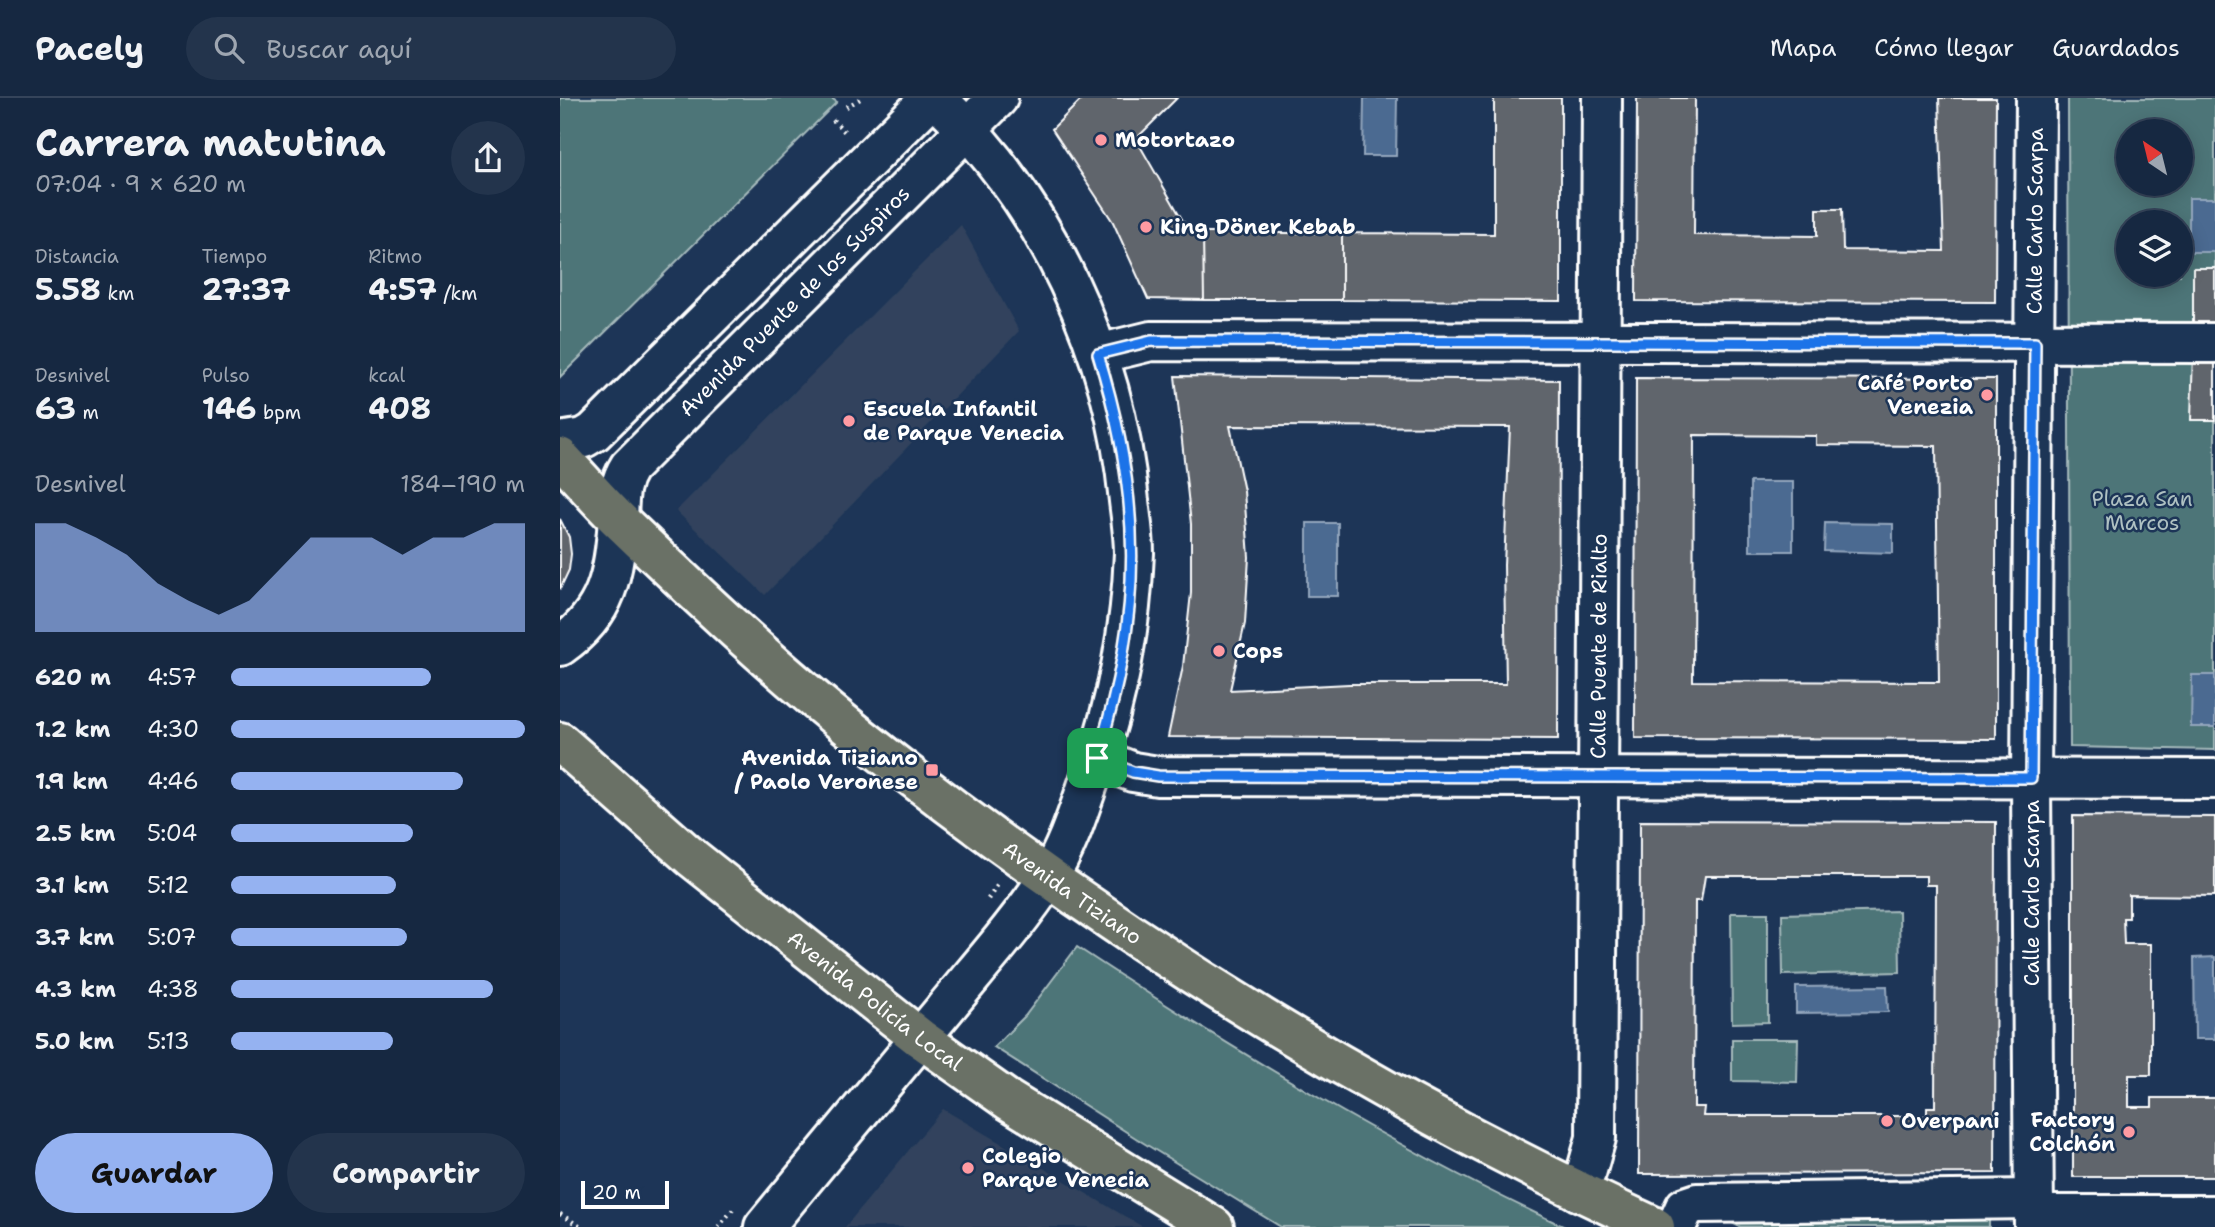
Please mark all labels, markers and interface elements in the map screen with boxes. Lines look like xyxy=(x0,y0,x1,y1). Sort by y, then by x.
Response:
search box xyxy=(186,17,676,80)
text: Pacely xyxy=(35,26,144,71)
icon: search xyxy=(210,29,248,67)
text: Buscar aquí xyxy=(266,31,412,66)
text: Mapa xyxy=(1770,32,1836,64)
text: Cómo llegar xyxy=(1874,32,2014,64)
text: Guardados xyxy=(2052,32,2180,64)
text: Carrera matutina xyxy=(35,117,386,168)
north arrow xyxy=(2116,119,2193,196)
map controls xyxy=(2116,119,2193,287)
button: share xyxy=(451,121,525,195)
place label: Motortazo xyxy=(1115,126,1235,154)
street label: Calle Carlo Scarpa xyxy=(2020,128,2050,314)
marker: Motortazo xyxy=(1093,132,1109,148)
text: 07:04 · 9 × 620 m xyxy=(35,169,246,199)
street label: Avenida Puente de los Suspiros xyxy=(673,180,916,423)
button: layers xyxy=(2116,210,2193,287)
place label: King Döner Kebab xyxy=(1160,213,1356,241)
marker: King Döner Kebab xyxy=(1138,219,1154,235)
text: Distancia xyxy=(35,244,119,269)
text: Tiempo xyxy=(202,244,267,269)
text: Ritmo xyxy=(368,244,422,269)
text: 5.58 xyxy=(35,269,101,310)
text: 27:37 xyxy=(202,269,291,310)
text: 4:57 xyxy=(368,269,437,310)
text: km xyxy=(101,281,134,306)
text: /km xyxy=(437,281,478,306)
text: Desnivel xyxy=(35,363,110,388)
text: Pulso xyxy=(202,363,250,388)
text: kcal xyxy=(368,363,405,388)
place label: Café Porto Venezia xyxy=(1858,369,1974,421)
marker: Café Porto Venezia xyxy=(1979,387,1995,403)
text: 63 xyxy=(35,388,76,429)
text: 146 xyxy=(202,388,257,429)
text: 408 xyxy=(368,388,431,429)
place label: Escuela Infantil de Parque Venecia xyxy=(863,395,1065,447)
text: m xyxy=(76,400,99,425)
text: bpm xyxy=(257,400,301,425)
marker: Escuela Infantil de Parque Venecia xyxy=(841,413,857,429)
text: Desnivel xyxy=(35,469,126,499)
text: 184–190 m xyxy=(400,469,525,499)
park label: Plaza San Marcos xyxy=(2091,485,2193,537)
street label: Calle Puente de Rialto xyxy=(1584,533,1613,759)
place label: Cops xyxy=(1233,637,1283,665)
marker: Cops xyxy=(1211,643,1227,659)
text: 620 m xyxy=(35,662,111,692)
text: 4:57 xyxy=(147,662,197,692)
text: 1.2 km xyxy=(35,714,111,744)
text: 4:30 xyxy=(147,714,199,744)
pin xyxy=(1067,728,1127,788)
icon: arrive xyxy=(1078,739,1116,777)
place label: Avenida Tiziano / Paolo Veronese xyxy=(734,744,918,796)
marker: Avenida Tiziano / Paolo Veronese xyxy=(924,762,940,778)
text: 1.9 km xyxy=(35,766,108,796)
text: 4:46 xyxy=(147,766,199,796)
street label: Calle Carlo Scarpa xyxy=(2018,800,2046,986)
text: 2.5 km xyxy=(35,818,116,848)
text: 5:04 xyxy=(147,818,197,848)
street label: Avenida Tiziano xyxy=(997,835,1147,951)
text: 3.1 km xyxy=(35,870,109,900)
text: 5:12 xyxy=(147,870,189,900)
text: 3.7 km xyxy=(35,922,114,952)
text: 5:07 xyxy=(147,922,197,952)
street label: Avenida Policía Local xyxy=(781,924,969,1078)
text: 4.3 km xyxy=(35,974,116,1004)
text: 4:38 xyxy=(147,974,199,1004)
text: 5.0 km xyxy=(35,1026,114,1056)
text: 5:13 xyxy=(147,1026,190,1056)
place label: Factory Colchón xyxy=(2029,1106,2115,1158)
place label: Overpani xyxy=(1901,1107,2000,1135)
marker: Overpani xyxy=(1879,1113,1895,1129)
marker: Factory Colchón xyxy=(2121,1124,2137,1140)
button: Guardar xyxy=(35,1133,273,1213)
button: Compartir xyxy=(287,1133,525,1213)
place label: Colegio Parque Venecia xyxy=(982,1142,1149,1194)
marker: Colegio Parque Venecia xyxy=(960,1160,976,1176)
scale bar xyxy=(581,1178,668,1210)
text: 20 m xyxy=(592,1180,641,1205)

